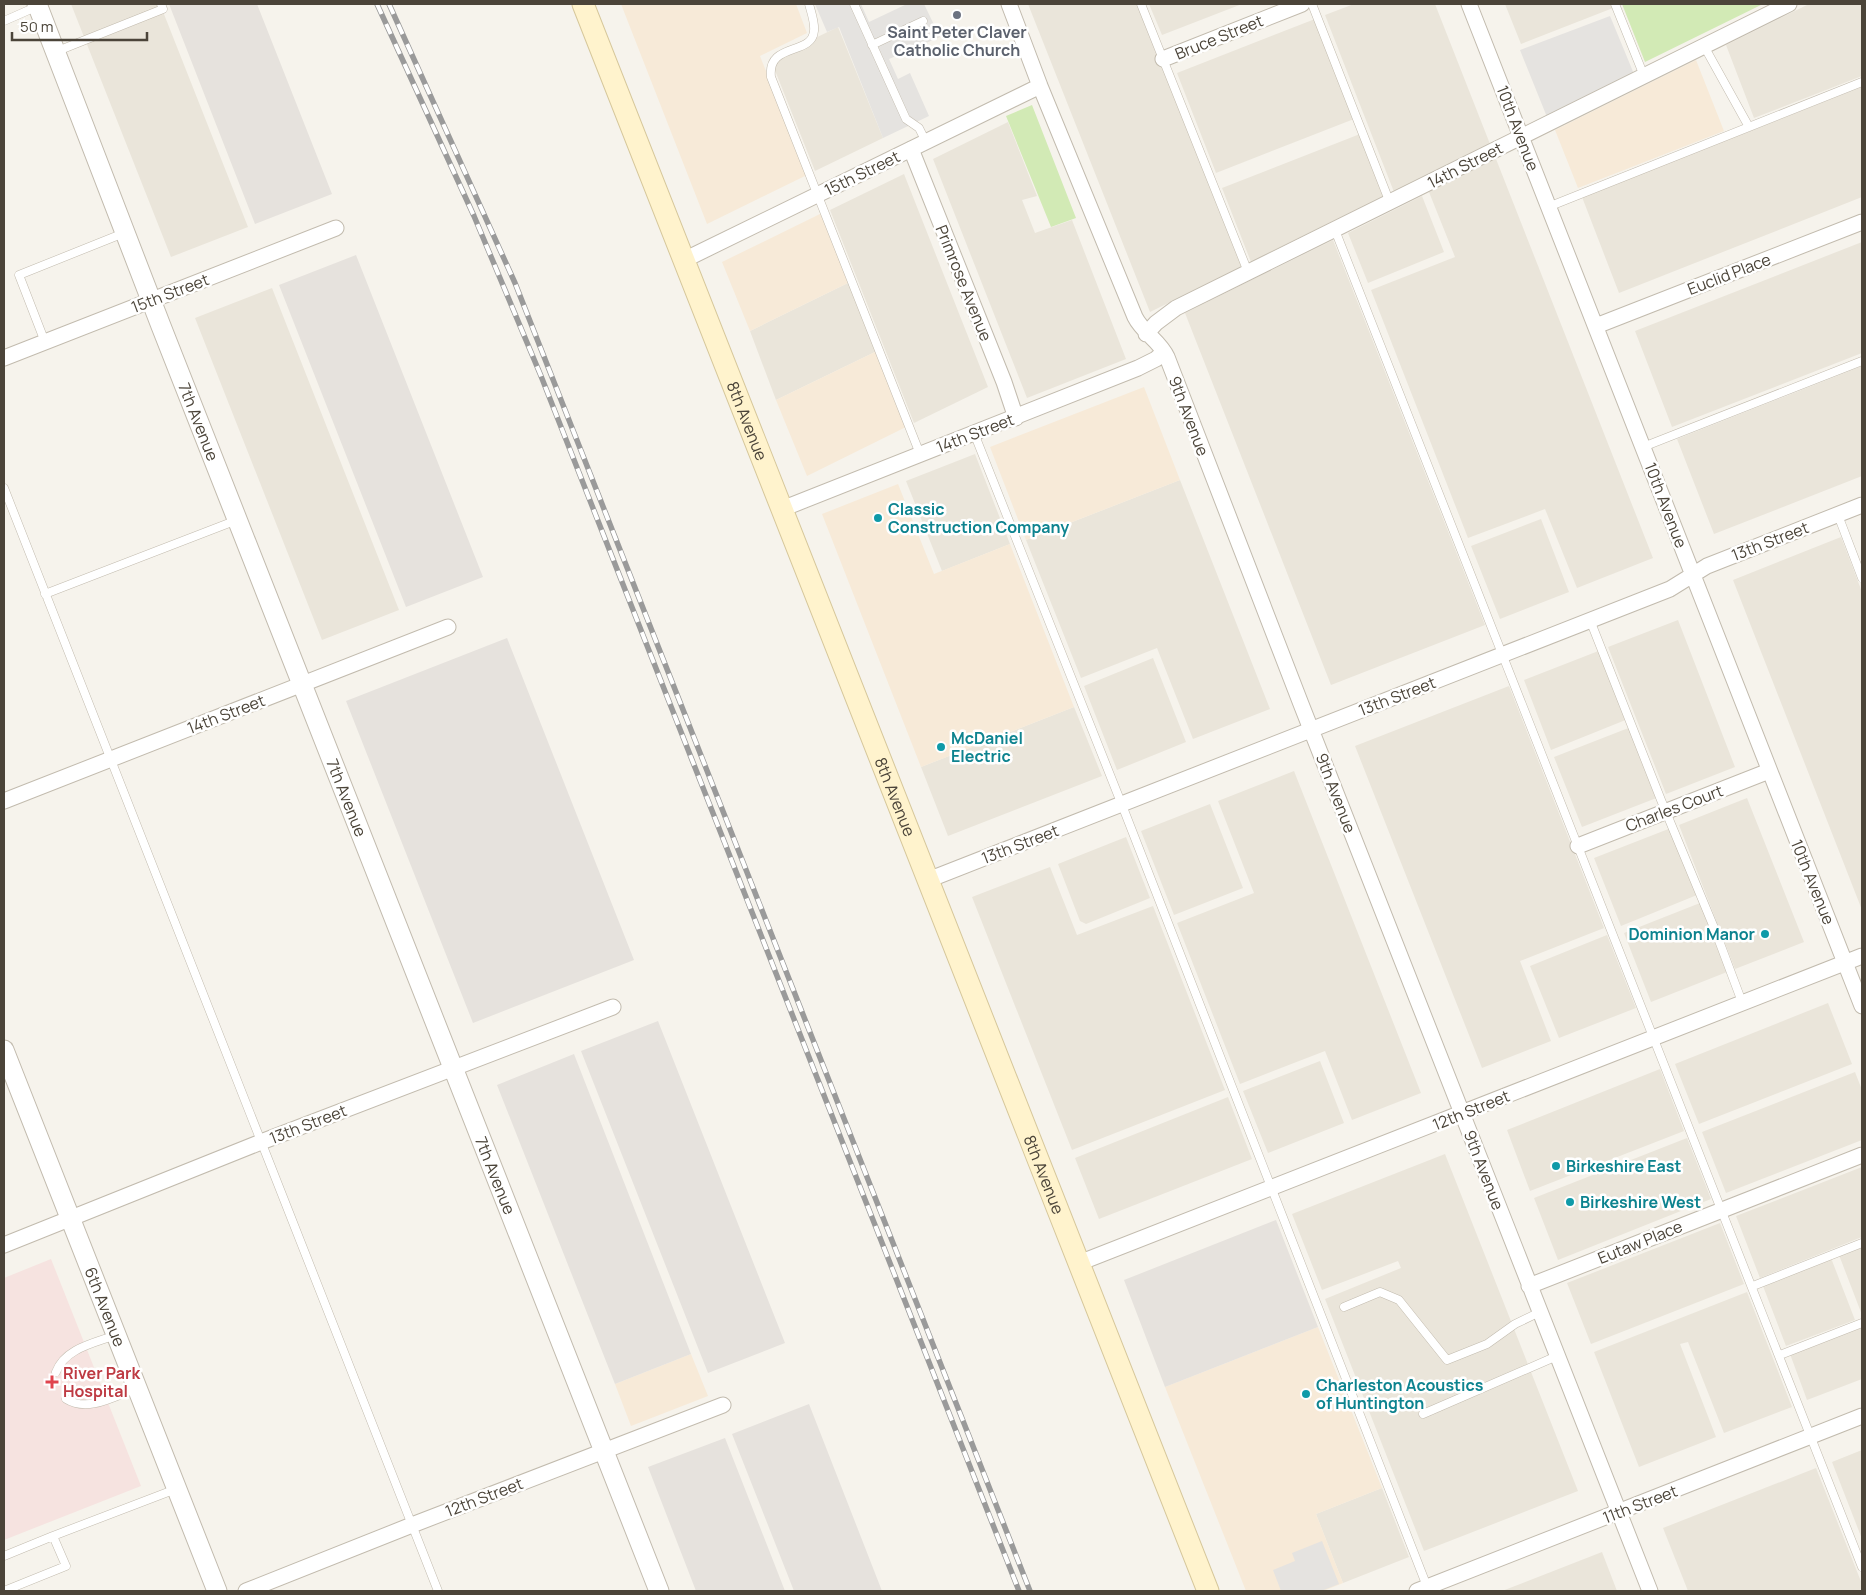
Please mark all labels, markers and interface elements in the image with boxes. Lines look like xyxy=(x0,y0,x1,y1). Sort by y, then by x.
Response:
marker: Saint Peter Claver Catholic Church xyxy=(951,9,963,21)
street label: Bruce Street xyxy=(1172,9,1266,65)
scale bar xyxy=(12,10,148,42)
text: 50 m xyxy=(20,16,54,37)
place label: Saint Peter Claver Catholic Church xyxy=(887,21,1027,61)
street label: 10th Avenue xyxy=(1492,82,1544,174)
street label: 14th Street xyxy=(1424,137,1506,193)
street label: 15th Street xyxy=(821,145,903,201)
street label: Primrose Avenue xyxy=(931,222,997,344)
street label: Euclid Place xyxy=(1684,248,1774,300)
street label: 15th Street xyxy=(128,268,212,318)
street label: 9th Avenue xyxy=(1164,373,1214,459)
street label: 8th Avenue xyxy=(722,378,773,464)
street label: 7th Avenue xyxy=(173,380,224,464)
street label: 14th Street xyxy=(933,408,1017,458)
street label: 10th Avenue xyxy=(1640,459,1692,551)
place label: Classic Construction Company xyxy=(888,498,1069,538)
marker: Classic Construction Company xyxy=(872,512,884,524)
street label: 13th Street xyxy=(1728,516,1812,566)
street label: 13th Street xyxy=(1355,671,1439,721)
street label: 14th Street xyxy=(184,689,268,739)
place label: McDaniel Electric xyxy=(951,727,1023,767)
marker: McDaniel Electric xyxy=(935,741,947,753)
street label: 9th Avenue xyxy=(1311,750,1361,836)
street label: 8th Avenue xyxy=(870,754,921,840)
street label: 7th Avenue xyxy=(321,756,372,840)
street label: Charles Court xyxy=(1622,779,1726,837)
street label: 13th Street xyxy=(978,819,1062,869)
street label: 10th Avenue xyxy=(1786,836,1840,928)
place label: Dominion Manor xyxy=(1628,923,1755,945)
marker: Dominion Manor xyxy=(1759,928,1771,940)
street label: 12th Street xyxy=(1429,1085,1513,1135)
street label: 13th Street xyxy=(266,1099,350,1149)
street label: 9th Avenue xyxy=(1459,1127,1509,1213)
street label: 8th Avenue xyxy=(1018,1132,1069,1217)
street label: 7th Avenue xyxy=(470,1133,521,1218)
place label: Birkeshire East xyxy=(1566,1155,1682,1177)
marker: Birkeshire East xyxy=(1550,1160,1562,1172)
place label: Birkeshire West xyxy=(1580,1191,1701,1213)
marker: Birkeshire West xyxy=(1564,1196,1576,1208)
street label: Eutaw Place xyxy=(1594,1215,1686,1269)
street label: 6th Avenue xyxy=(80,1264,131,1350)
place label: River Park Hospital xyxy=(63,1362,140,1402)
place label: Charleston Acoustics of Huntington xyxy=(1316,1374,1484,1414)
marker: River Park Hospital xyxy=(45,1375,59,1389)
marker: Charleston Acoustics of Huntington xyxy=(1300,1388,1312,1400)
street label: 12th Street xyxy=(442,1472,526,1522)
street label: 11th Street xyxy=(1599,1480,1681,1528)

